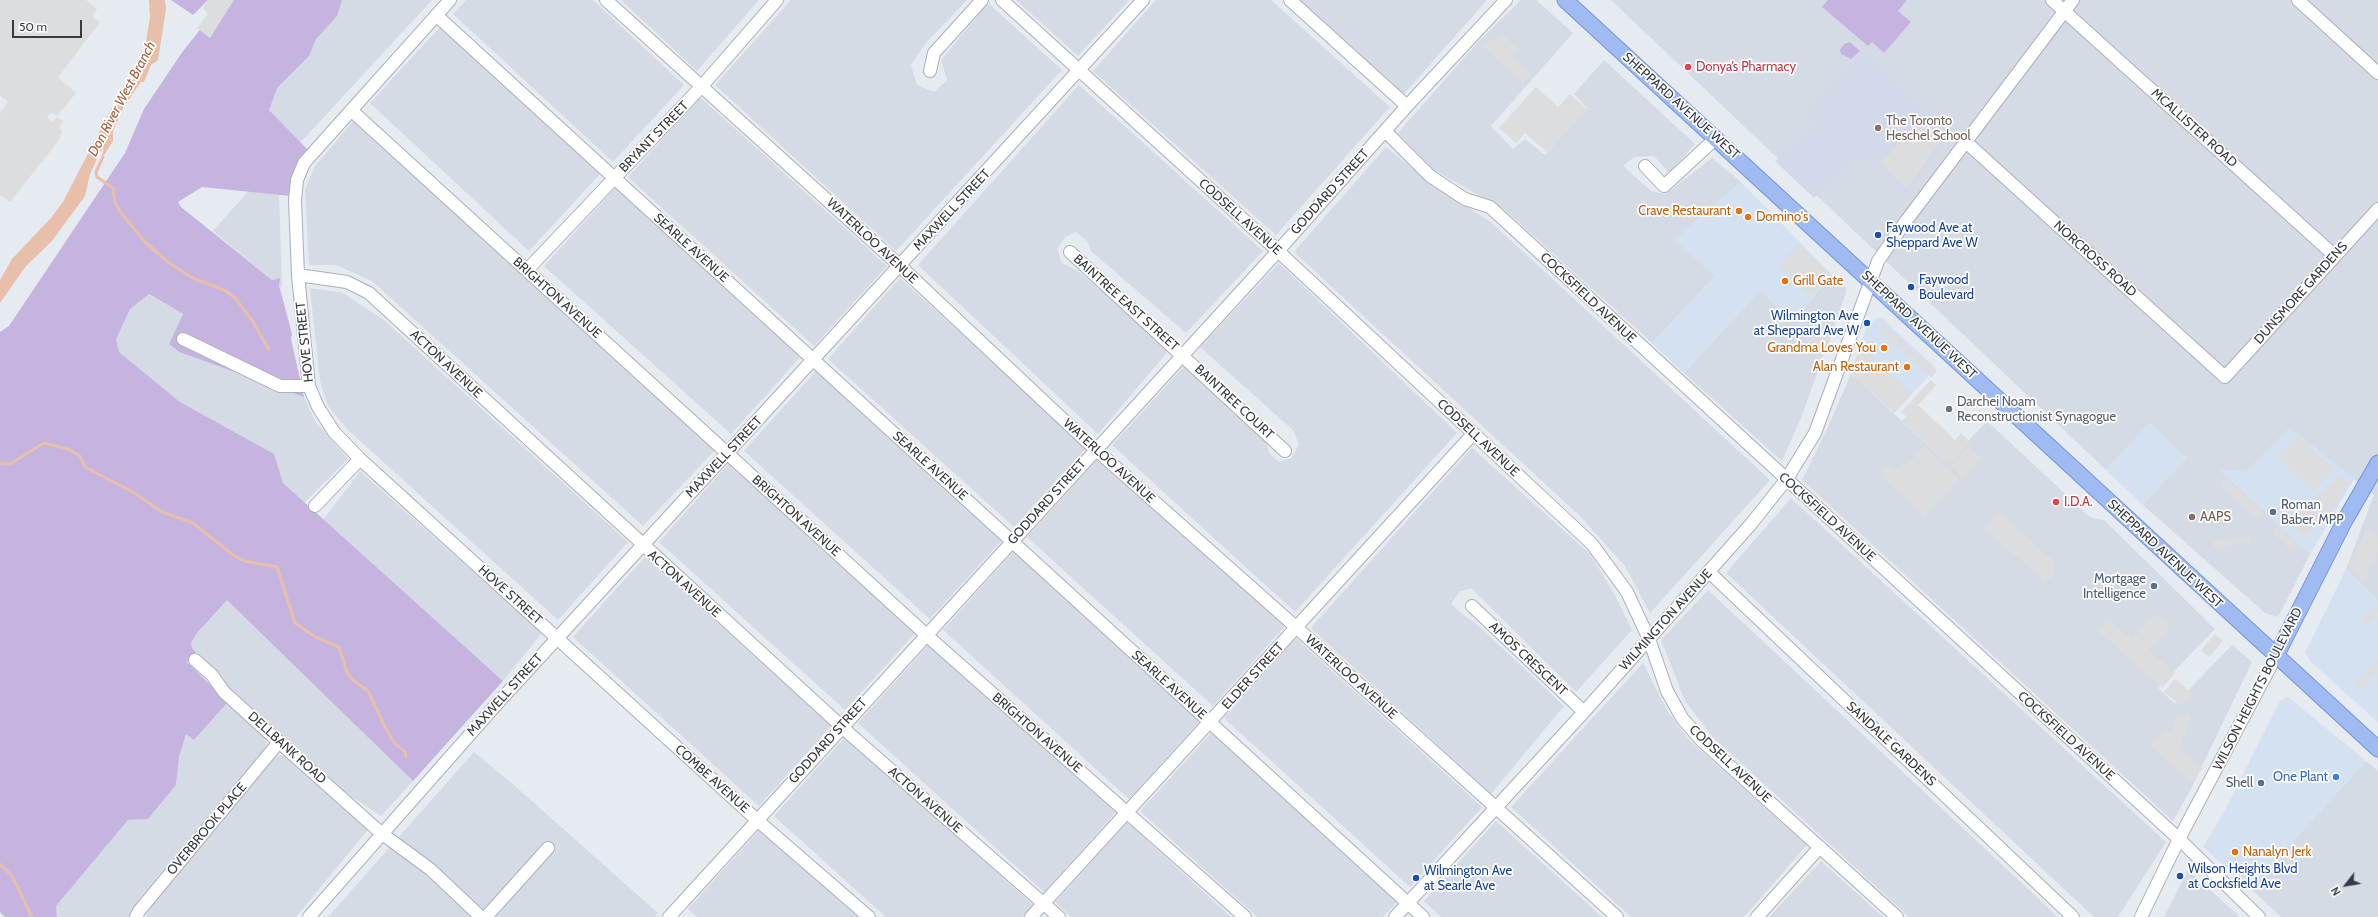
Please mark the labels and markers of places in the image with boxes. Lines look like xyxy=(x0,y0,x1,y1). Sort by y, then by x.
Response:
place label: Donya’s Pharmacy xyxy=(1696,59,1796,75)
marker: Donya’s Pharmacy xyxy=(1683,62,1693,72)
place label: The Toronto Heschel School xyxy=(1886,113,1971,144)
marker: The Toronto Heschel School xyxy=(1873,123,1883,133)
place label: Crave Restaurant xyxy=(1638,203,1731,219)
marker: Crave Restaurant xyxy=(1734,206,1744,216)
place label: Domino's xyxy=(1756,209,1808,225)
marker: Domino's xyxy=(1743,212,1753,222)
place label: Faywood Ave at Sheppard Ave W xyxy=(1886,220,1978,251)
marker: Faywood Ave at Sheppard Ave W xyxy=(1873,230,1883,240)
place label: Faywood Boulevard xyxy=(1919,272,1974,303)
place label: Grill Gate xyxy=(1793,273,1843,289)
marker: Grill Gate xyxy=(1780,276,1790,286)
marker: Faywood Boulevard xyxy=(1906,282,1916,292)
place label: Wilmington Ave at Sheppard Ave W xyxy=(1754,308,1859,339)
marker: Wilmington Ave at Sheppard Ave W xyxy=(1862,318,1872,328)
place label: Grandma Loves You xyxy=(1767,340,1876,356)
marker: Grandma Loves You xyxy=(1879,343,1889,353)
place label: Alan Restaurant xyxy=(1813,359,1899,375)
marker: Alan Restaurant xyxy=(1902,362,1912,372)
place label: Darchei Noam Reconstructionist Synagogue xyxy=(1957,394,2116,425)
marker: Darchei Noam Reconstructionist Synagogue xyxy=(1944,404,1954,414)
place label: I.D.A. xyxy=(2064,494,2093,510)
marker: I.D.A. xyxy=(2051,497,2061,507)
place label: Roman Baber, MPP xyxy=(2281,497,2344,528)
marker: Roman Baber, MPP xyxy=(2268,507,2278,517)
place label: AAPS xyxy=(2200,509,2231,525)
marker: AAPS xyxy=(2187,512,2197,522)
place label: Mortgage Intelligence xyxy=(2083,571,2146,602)
marker: Mortgage Intelligence xyxy=(2149,581,2159,591)
place label: One Plant xyxy=(2273,769,2328,785)
marker: One Plant xyxy=(2331,772,2341,782)
place label: Shell xyxy=(2226,775,2253,791)
marker: Shell xyxy=(2256,778,2266,788)
place label: Nanalyn Jerk xyxy=(2243,844,2311,860)
marker: Nanalyn Jerk xyxy=(2230,847,2240,857)
place label: Wilson Heights Blvd at Cocksfield Ave xyxy=(2188,861,2297,892)
place label: Wilmington Ave at Searle Ave xyxy=(1424,863,1512,894)
marker: Wilson Heights Blvd at Cocksfield Ave xyxy=(2175,871,2185,881)
marker: Wilmington Ave at Searle Ave xyxy=(1411,873,1421,883)

